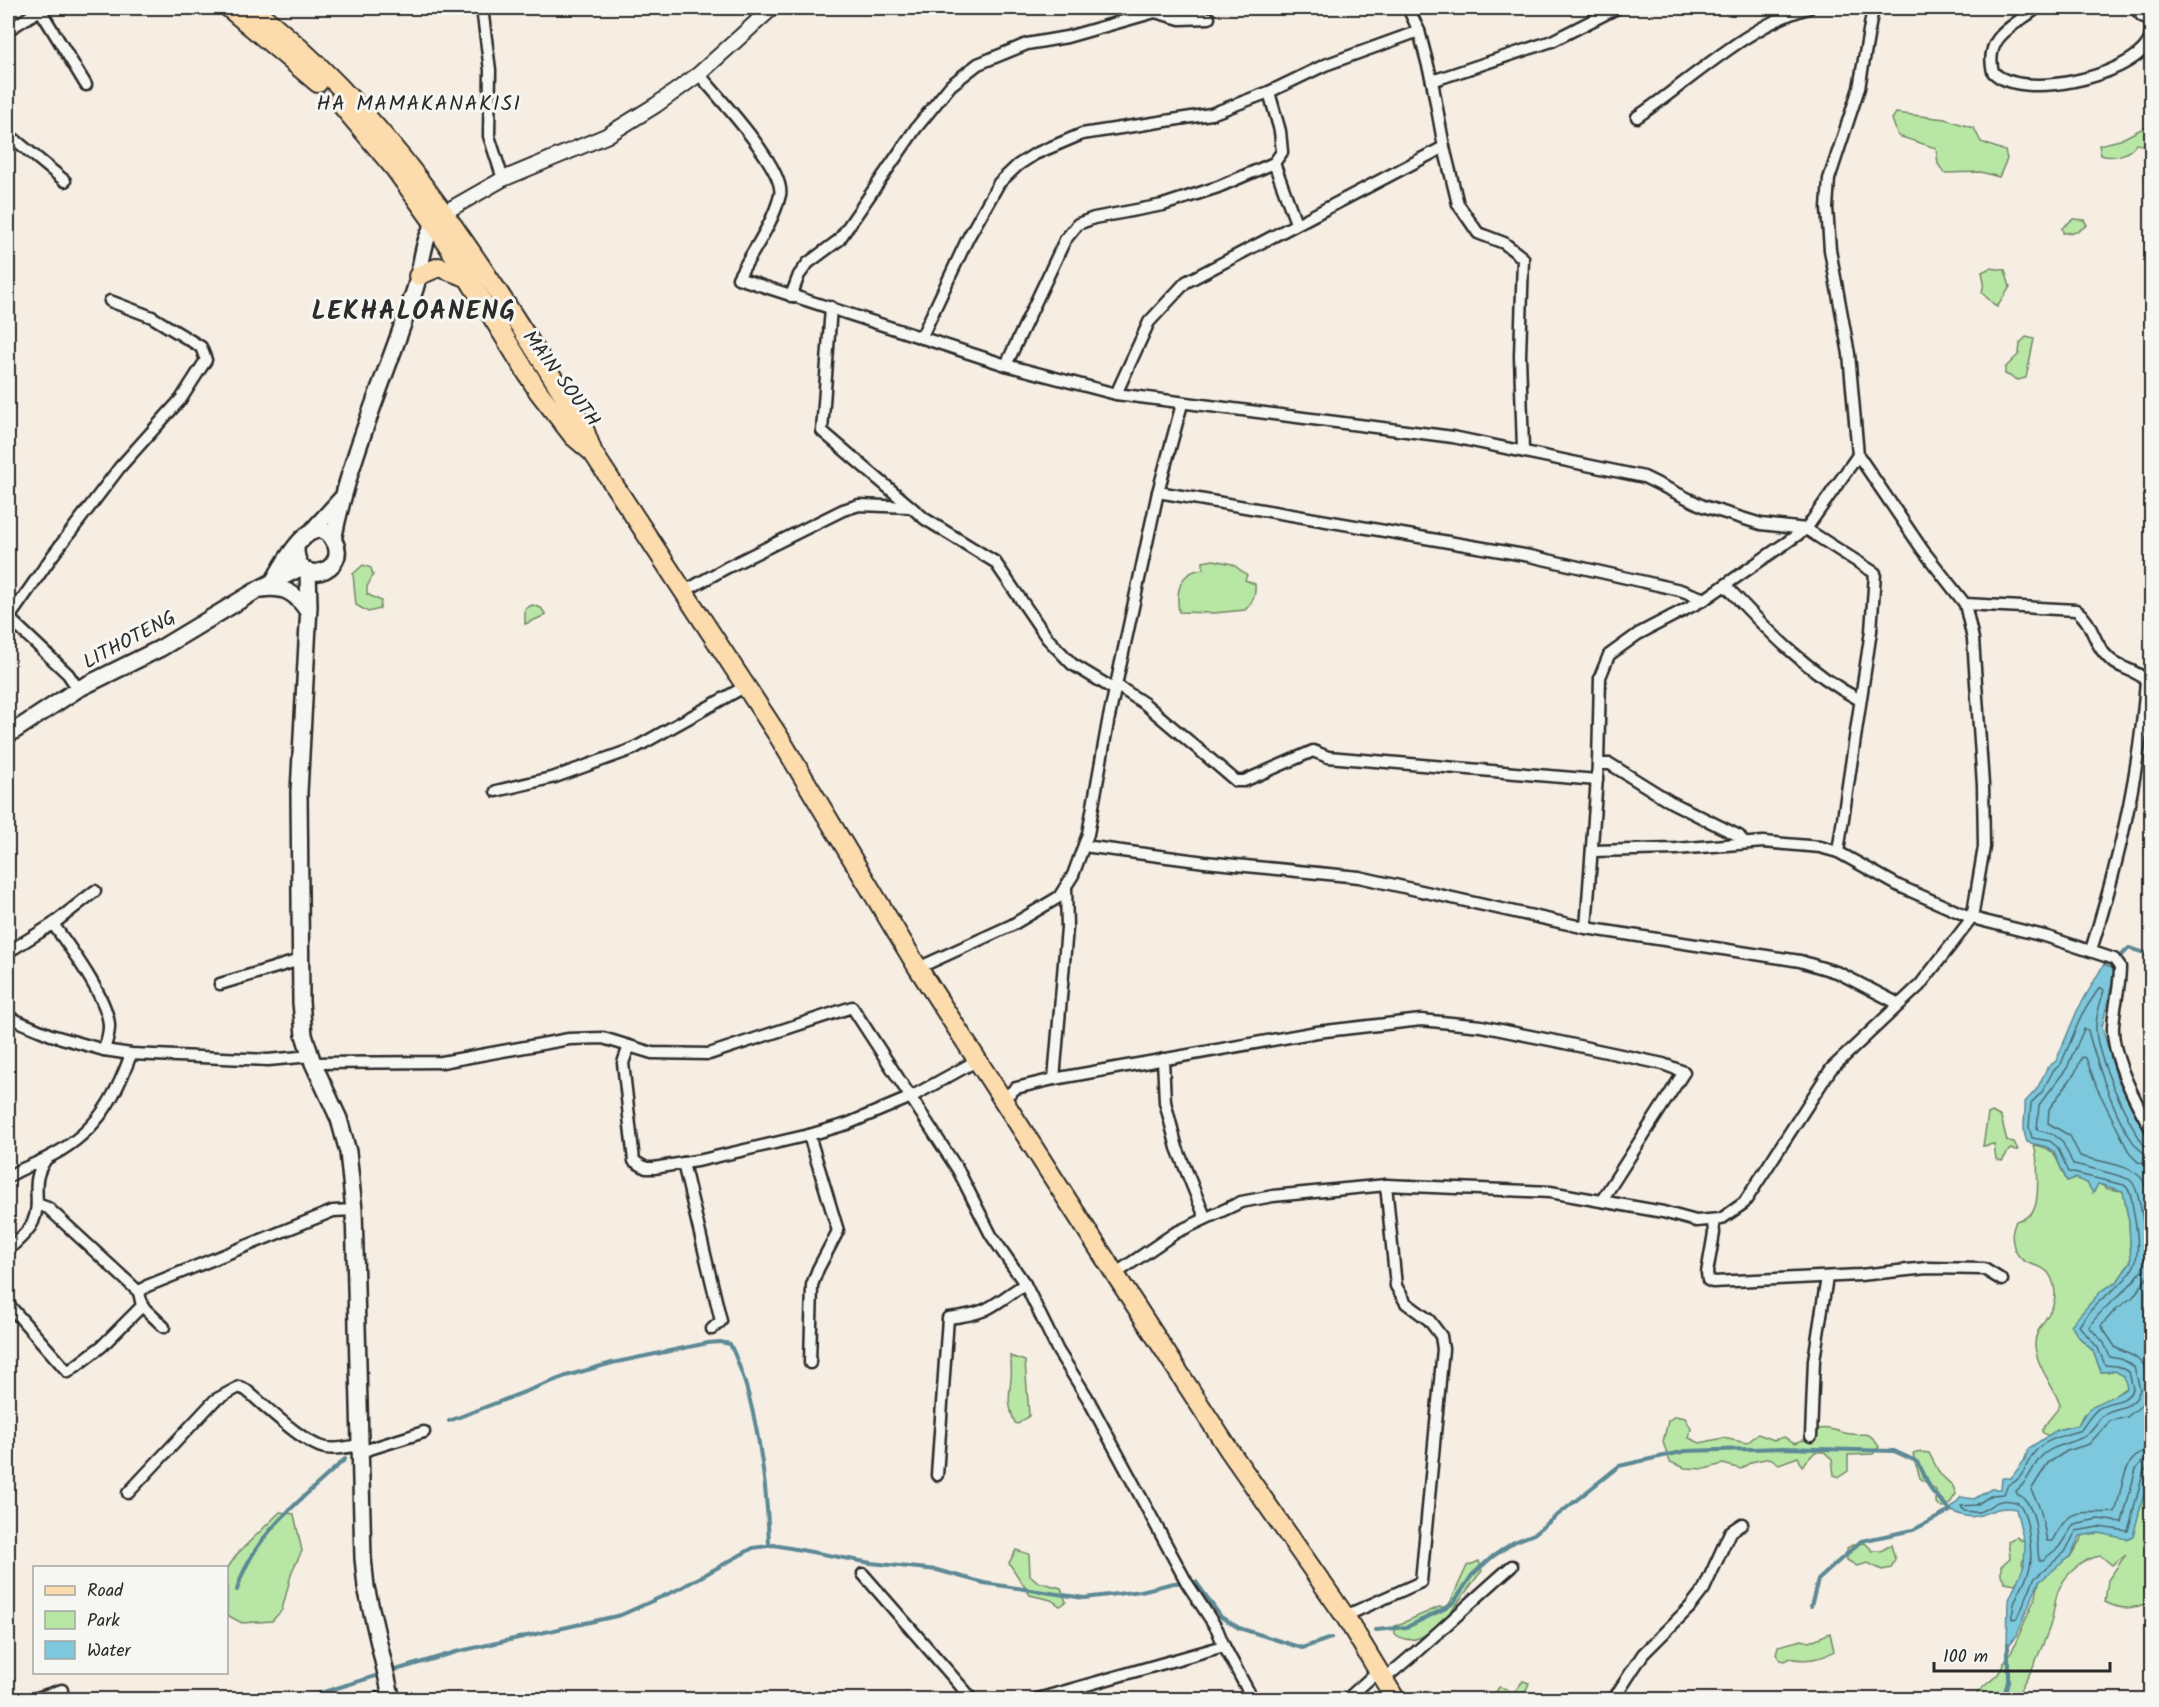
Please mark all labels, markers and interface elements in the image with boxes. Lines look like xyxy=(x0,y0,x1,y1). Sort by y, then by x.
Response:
district label: HA MAMAKANAKISI xyxy=(316,88,522,121)
district label: LEKHALOANENG xyxy=(312,291,516,333)
street label: MAIN SOUTH xyxy=(513,324,608,435)
street label: LITHOTENG xyxy=(78,603,182,679)
legend xyxy=(33,1566,228,1674)
text: Road xyxy=(87,1577,124,1606)
text: Park xyxy=(87,1607,120,1636)
scale bar xyxy=(1934,1635,2110,1673)
text: Water xyxy=(87,1637,132,1666)
text: 100 m xyxy=(1943,1643,1988,1672)

